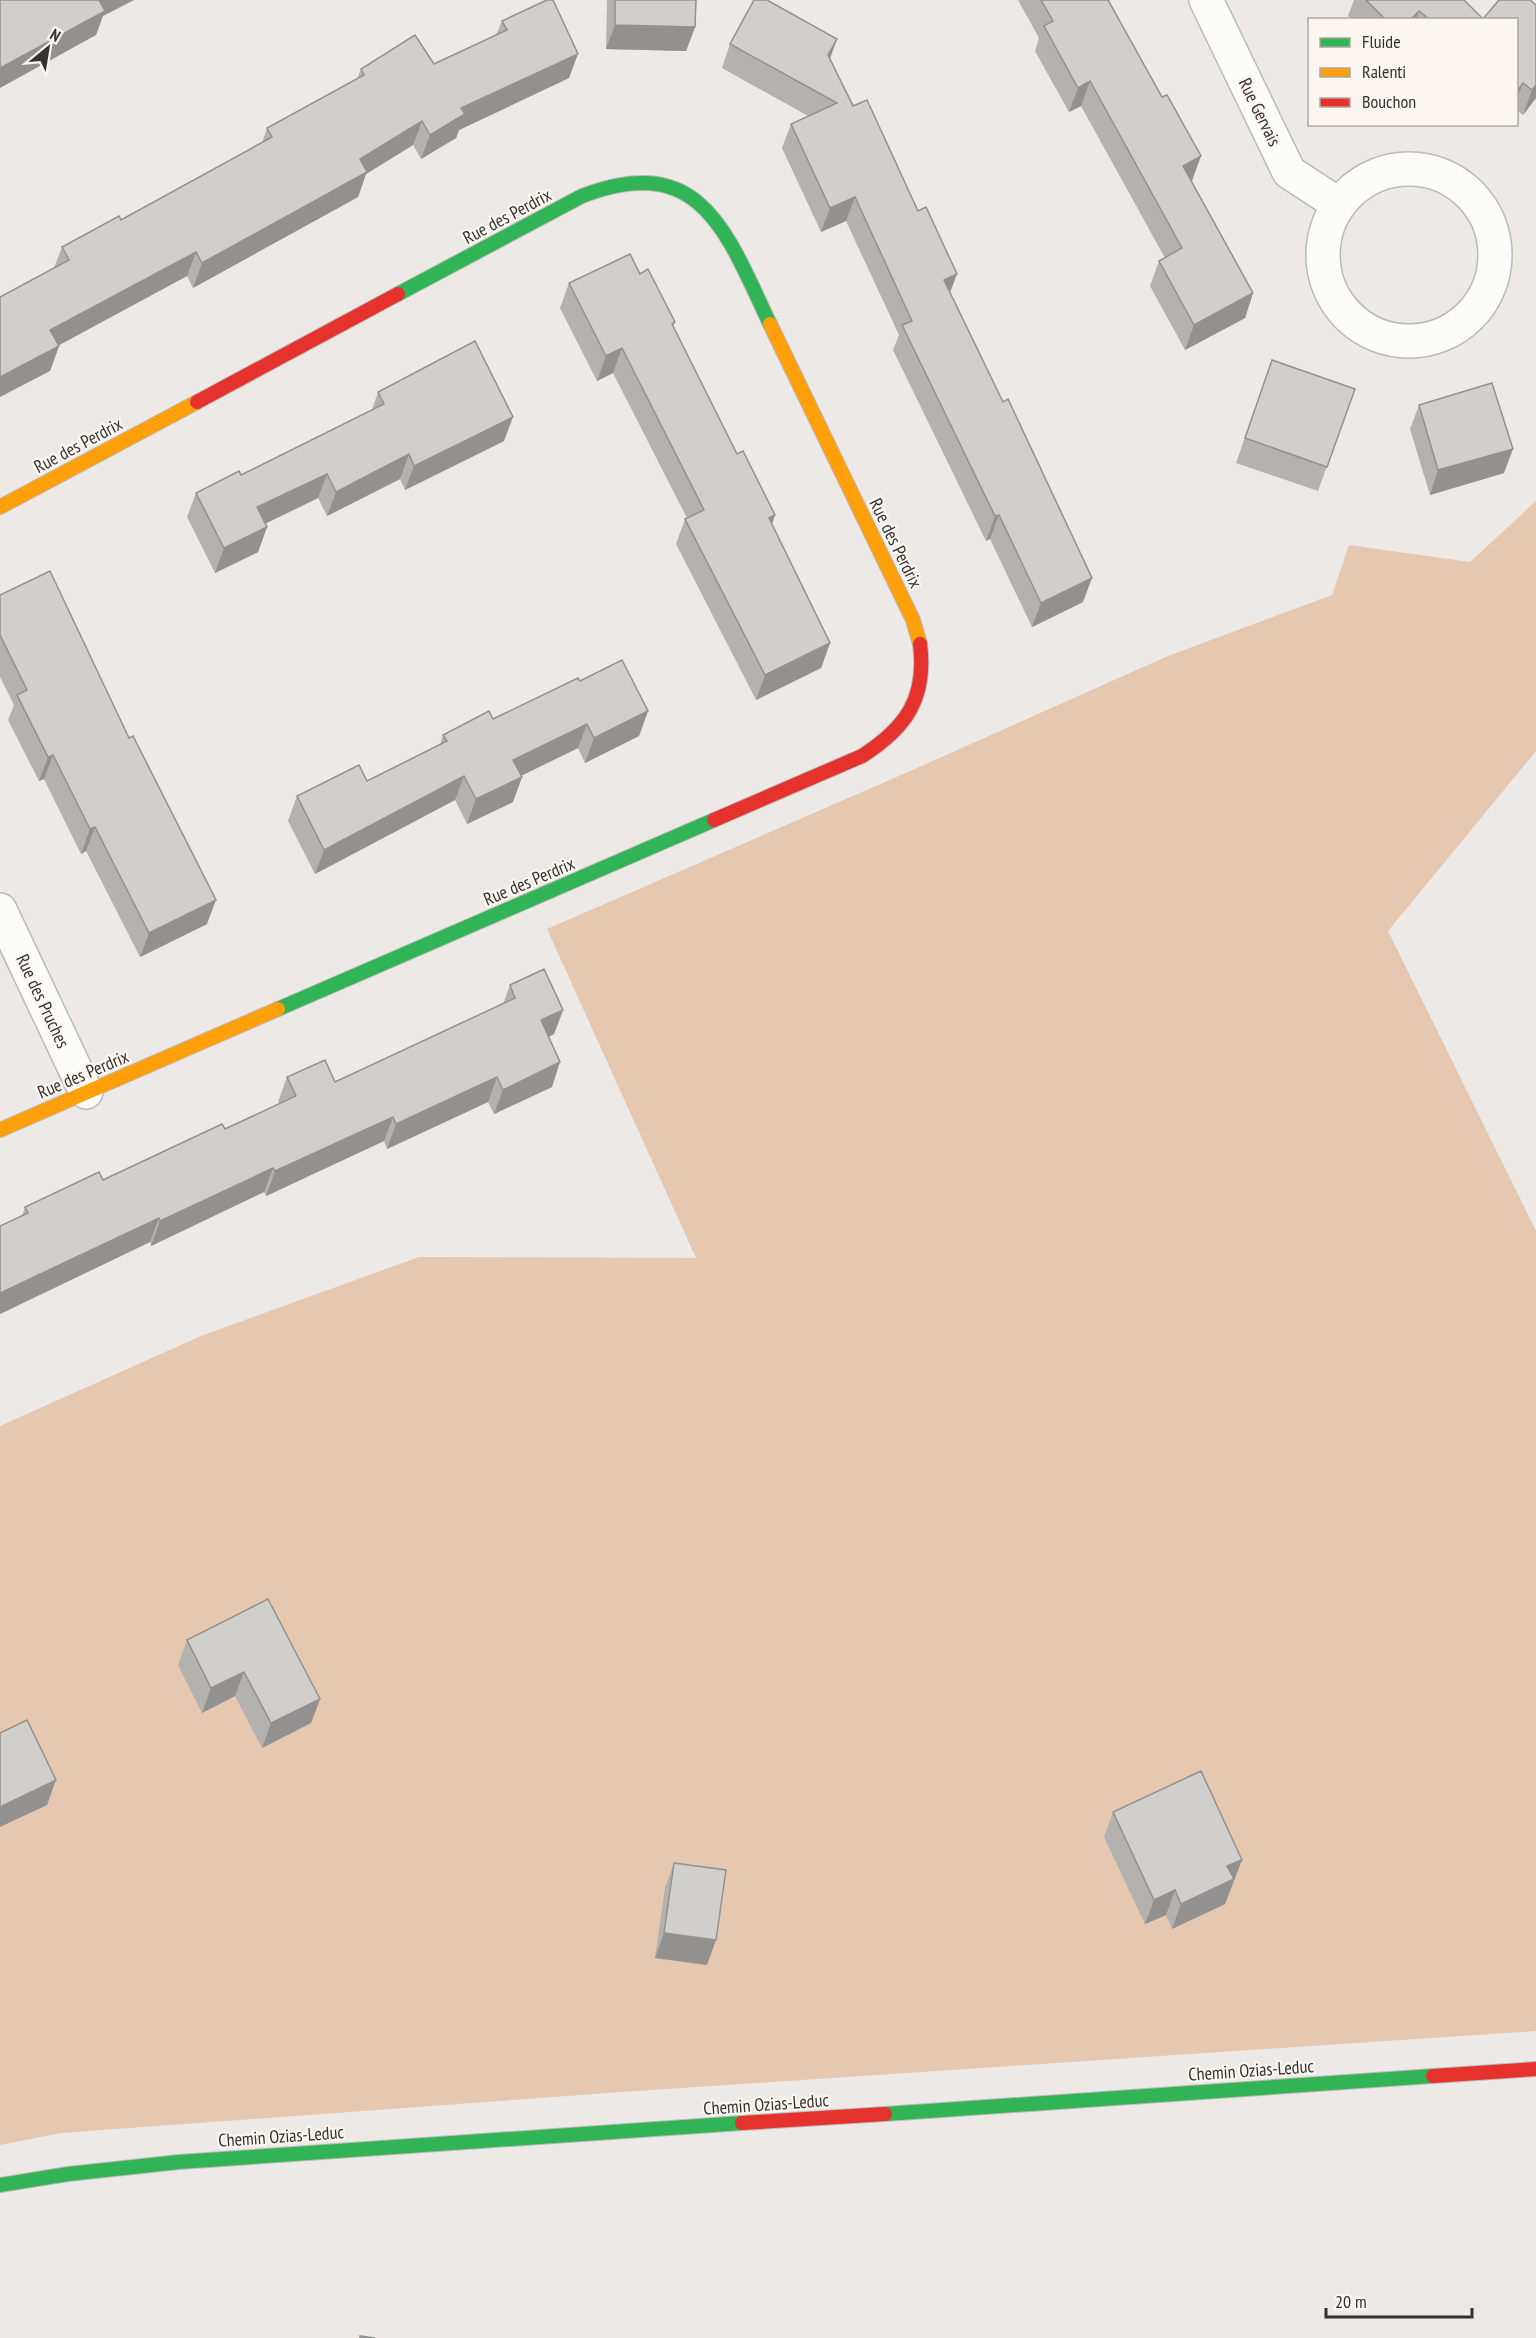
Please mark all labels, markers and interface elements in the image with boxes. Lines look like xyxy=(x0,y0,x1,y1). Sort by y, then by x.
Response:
north arrow xyxy=(18,18,78,78)
legend xyxy=(1308,18,1518,126)
text: N xyxy=(47,24,64,46)
text: Fluide xyxy=(1362,30,1401,53)
text: Ralenti xyxy=(1362,60,1406,83)
street label: Rue Gervais xyxy=(1234,74,1286,150)
text: Bouchon xyxy=(1362,90,1416,113)
street label: Rue des Perdrix xyxy=(459,183,556,249)
street label: Rue des Perdrix xyxy=(30,412,127,478)
street label: Rue des Perdrix xyxy=(864,494,928,592)
street label: Rue des Perdrix xyxy=(480,851,579,911)
street label: Rue des Pruches xyxy=(11,950,75,1052)
street label: Rue des Perdrix xyxy=(34,1044,133,1104)
street label: Chemin Ozias-Leduc xyxy=(1188,2054,1315,2086)
street label: Chemin Ozias-Leduc xyxy=(703,2088,830,2120)
street label: Chemin Ozias-Leduc xyxy=(218,2120,345,2152)
scale bar xyxy=(1326,2281,1472,2319)
text: 20 m xyxy=(1335,2290,1367,2313)

